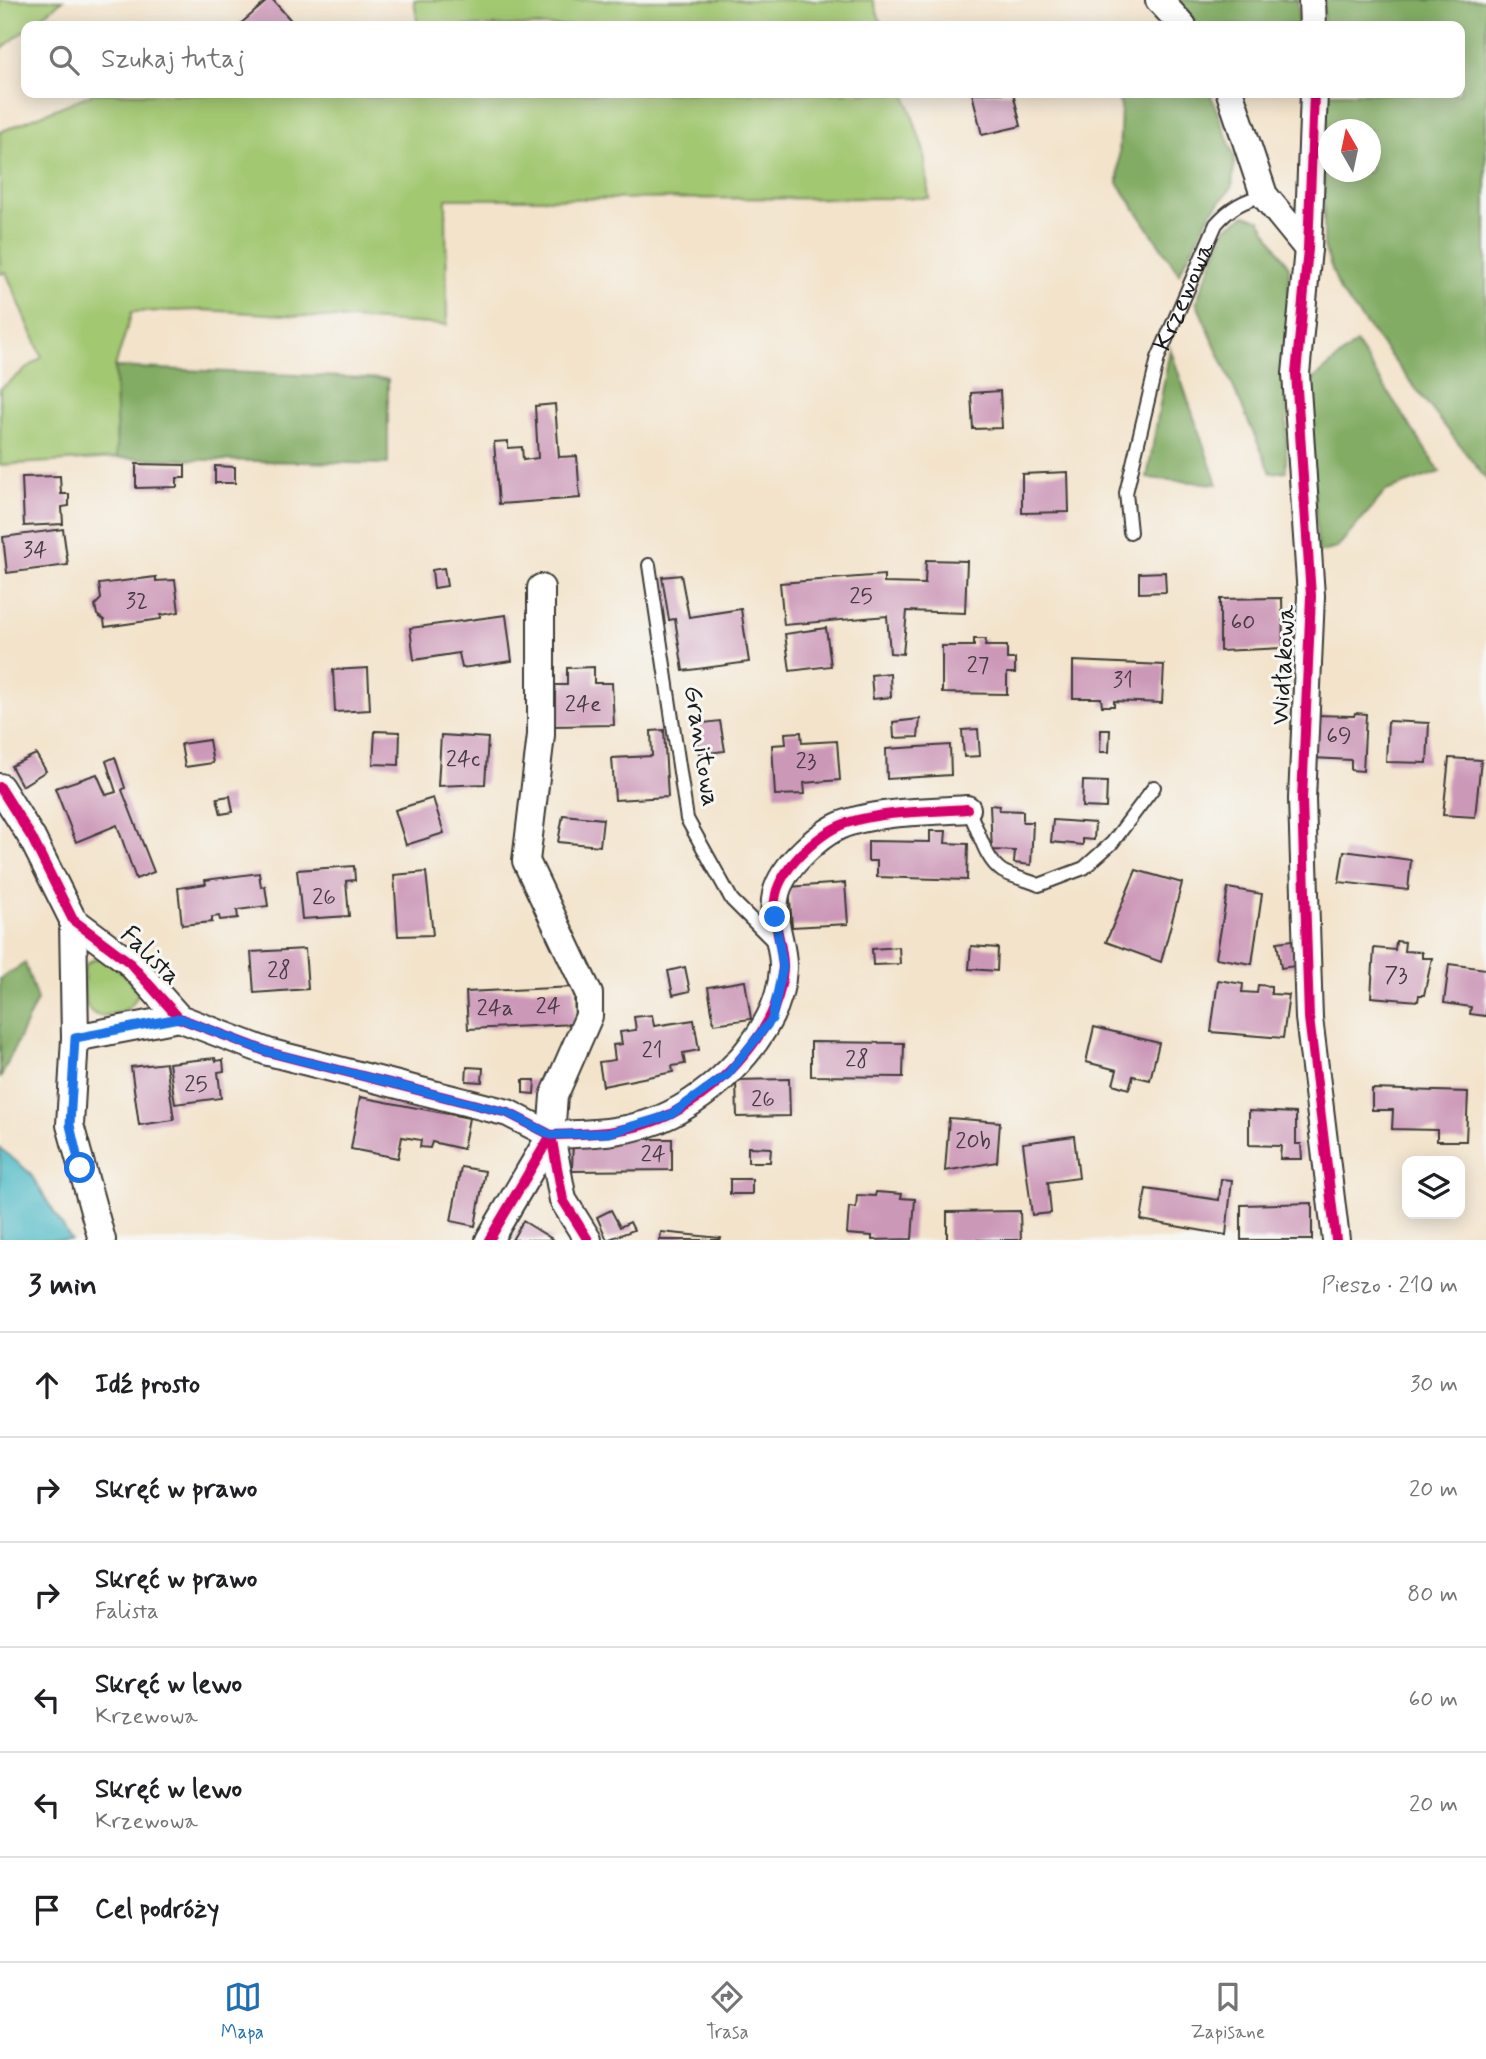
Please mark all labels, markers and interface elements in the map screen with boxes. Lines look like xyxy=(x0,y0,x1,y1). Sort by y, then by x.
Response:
search box xyxy=(21,21,1465,98)
icon: search xyxy=(45,41,83,79)
text: Szukaj tutaj xyxy=(101,43,245,77)
north arrow xyxy=(1318,119,1381,182)
street label: Krzewowa xyxy=(1146,236,1223,357)
house number: 34 xyxy=(23,536,47,566)
house number: 25 xyxy=(849,582,873,612)
house number: 32 xyxy=(126,587,148,617)
street label: Widłakowa xyxy=(1264,604,1304,726)
house number: 60 xyxy=(1231,608,1255,638)
house number: 27 xyxy=(967,651,989,681)
house number: 31 xyxy=(1113,666,1133,696)
street label: Granitowa xyxy=(675,683,727,809)
house number: 24e xyxy=(565,690,601,720)
house number: 69 xyxy=(1326,722,1352,752)
house number: 24c xyxy=(446,745,480,775)
house number: 23 xyxy=(796,747,817,777)
house number: 26 xyxy=(312,883,336,913)
route end xyxy=(759,901,790,932)
street label: Falista xyxy=(112,919,188,993)
house number: 28 xyxy=(267,956,291,986)
house number: 73 xyxy=(1384,961,1408,991)
house number: 24 xyxy=(535,992,561,1022)
house number: 24a xyxy=(476,994,514,1024)
house number: 21 xyxy=(641,1036,663,1066)
house number: 28 xyxy=(845,1045,869,1075)
house number: 25 xyxy=(184,1070,208,1100)
house number: 26 xyxy=(751,1085,775,1115)
house number: 20b xyxy=(955,1127,991,1157)
house number: 24 xyxy=(640,1140,666,1170)
route start xyxy=(64,1152,95,1183)
map controls xyxy=(1402,1156,1465,1219)
button: layers xyxy=(1402,1156,1465,1219)
text: 3 min xyxy=(28,1266,97,1305)
text: Pieszo · 210 m xyxy=(1321,1271,1458,1301)
icon: ahead xyxy=(28,1366,66,1404)
text: Idź prosto xyxy=(95,1368,200,1402)
text: 30 m xyxy=(1410,1370,1458,1400)
icon: right xyxy=(28,1471,66,1509)
text: Skręć w prawo xyxy=(95,1473,257,1507)
text: 20 m xyxy=(1409,1475,1458,1505)
text: Skręć w prawo xyxy=(95,1563,257,1597)
icon: right xyxy=(28,1576,66,1614)
text: 80 m xyxy=(1407,1580,1458,1610)
text: Falista xyxy=(95,1597,159,1627)
text: Skręć w lewo xyxy=(95,1668,242,1702)
icon: left xyxy=(28,1681,66,1719)
text: 60 m xyxy=(1409,1685,1458,1715)
text: Krzewowa xyxy=(95,1702,198,1732)
text: Skręć w lewo xyxy=(95,1773,242,1807)
icon: left xyxy=(28,1786,66,1824)
text: 20 m xyxy=(1409,1790,1458,1820)
text: Krzewowa xyxy=(95,1807,198,1837)
icon: arrive xyxy=(28,1891,66,1929)
text: Cel podróży xyxy=(95,1893,219,1927)
tab: Mapa xyxy=(221,1978,264,2045)
tab: Trasa xyxy=(706,1978,749,2045)
tab: Zapisane xyxy=(1191,1978,1265,2045)

